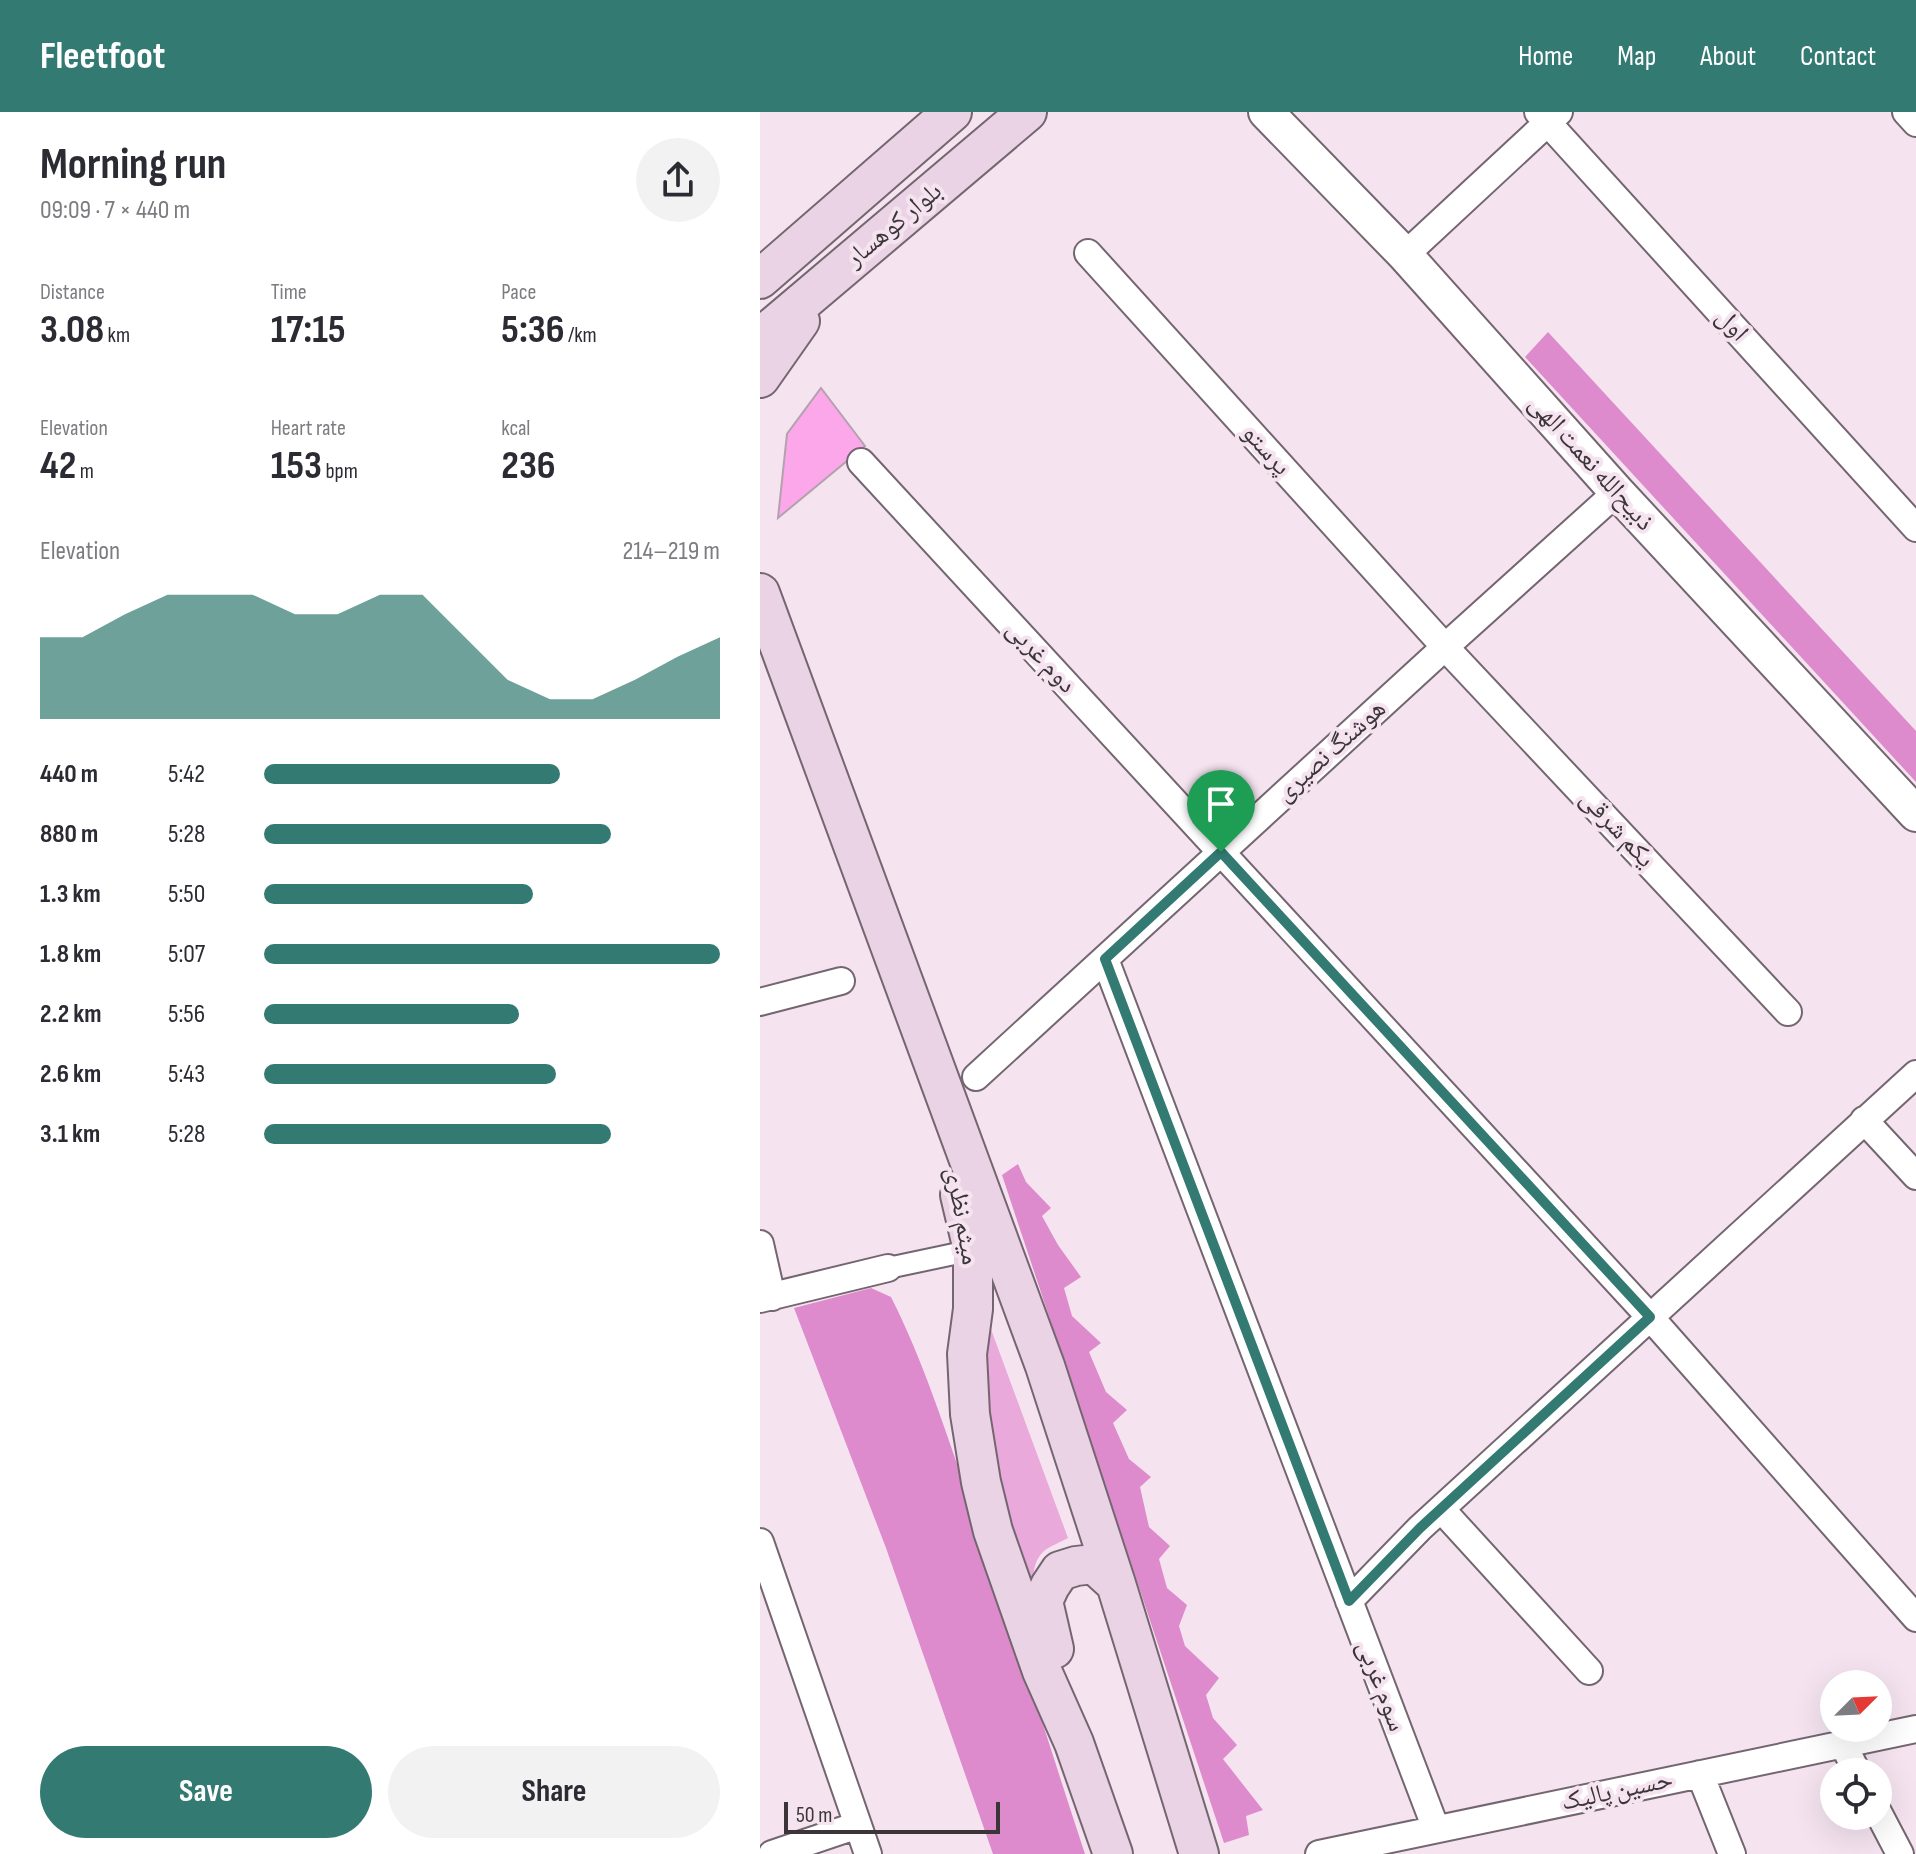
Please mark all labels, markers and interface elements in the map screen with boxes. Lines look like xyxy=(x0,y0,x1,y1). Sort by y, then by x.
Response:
text: Fleetfoot xyxy=(40,34,165,79)
text: Home xyxy=(1518,40,1573,73)
text: Map xyxy=(1617,40,1656,73)
text: About xyxy=(1700,40,1756,73)
text: Contact xyxy=(1800,40,1876,73)
text: Morning run xyxy=(40,138,226,191)
button: share xyxy=(636,138,720,222)
street label: بلوار کوهسار xyxy=(839,176,948,275)
text: 09:09 · 7 × 440 m xyxy=(40,195,190,226)
text: Distance xyxy=(40,279,105,306)
text: Time xyxy=(271,279,307,306)
text: Pace xyxy=(501,279,536,306)
street label: اول xyxy=(1709,302,1755,348)
text: 3.08 xyxy=(40,306,104,354)
text: 17:15 xyxy=(271,306,346,354)
text: 5:36 xyxy=(501,306,565,354)
text: km xyxy=(104,322,130,349)
text: /km xyxy=(565,322,597,349)
street label: ذبیح‌الله نعمت الهی xyxy=(1522,389,1660,537)
text: Elevation xyxy=(40,415,108,442)
text: Heart rate xyxy=(271,415,346,442)
text: kcal xyxy=(501,415,530,442)
street label: پرستو xyxy=(1235,418,1297,482)
text: 42 xyxy=(40,442,76,490)
text: 153 xyxy=(271,442,322,490)
text: 236 xyxy=(501,442,556,490)
text: m xyxy=(76,458,94,485)
text: bpm xyxy=(322,458,358,485)
text: Elevation xyxy=(40,536,120,567)
text: 214–219 m xyxy=(623,536,720,567)
street label: دوم غربی xyxy=(999,614,1082,701)
street label: هوشنگ نصیری xyxy=(1269,693,1393,809)
text: 440 m xyxy=(40,759,98,790)
text: 5:42 xyxy=(168,759,205,790)
pin xyxy=(1187,770,1255,852)
icon: arrive xyxy=(1199,782,1243,826)
street label: یکم شرقی xyxy=(1573,784,1661,874)
text: 880 m xyxy=(40,819,98,850)
text: 5:28 xyxy=(168,819,205,850)
text: 1.3 km xyxy=(40,879,101,910)
text: 5:50 xyxy=(168,879,205,910)
text: 1.8 km xyxy=(40,939,101,970)
text: 5:07 xyxy=(168,939,205,970)
text: 2.2 km xyxy=(40,999,102,1030)
text: 5:56 xyxy=(168,999,205,1030)
text: 2.6 km xyxy=(40,1059,101,1090)
text: 5:43 xyxy=(168,1059,205,1090)
text: 3.1 km xyxy=(40,1119,100,1150)
text: 5:28 xyxy=(168,1119,205,1150)
street label: میثم نظری xyxy=(938,1165,986,1267)
street label: سوم غربی xyxy=(1349,1636,1412,1736)
north arrow xyxy=(1820,1670,1892,1742)
map controls xyxy=(1820,1670,1892,1830)
button: Save xyxy=(40,1746,372,1838)
button: Share xyxy=(388,1746,720,1838)
button: locate xyxy=(1820,1758,1892,1830)
street label: حسین پالیک xyxy=(1558,1764,1676,1818)
scale bar xyxy=(784,1798,1000,1834)
text: 50 m xyxy=(796,1802,832,1829)

